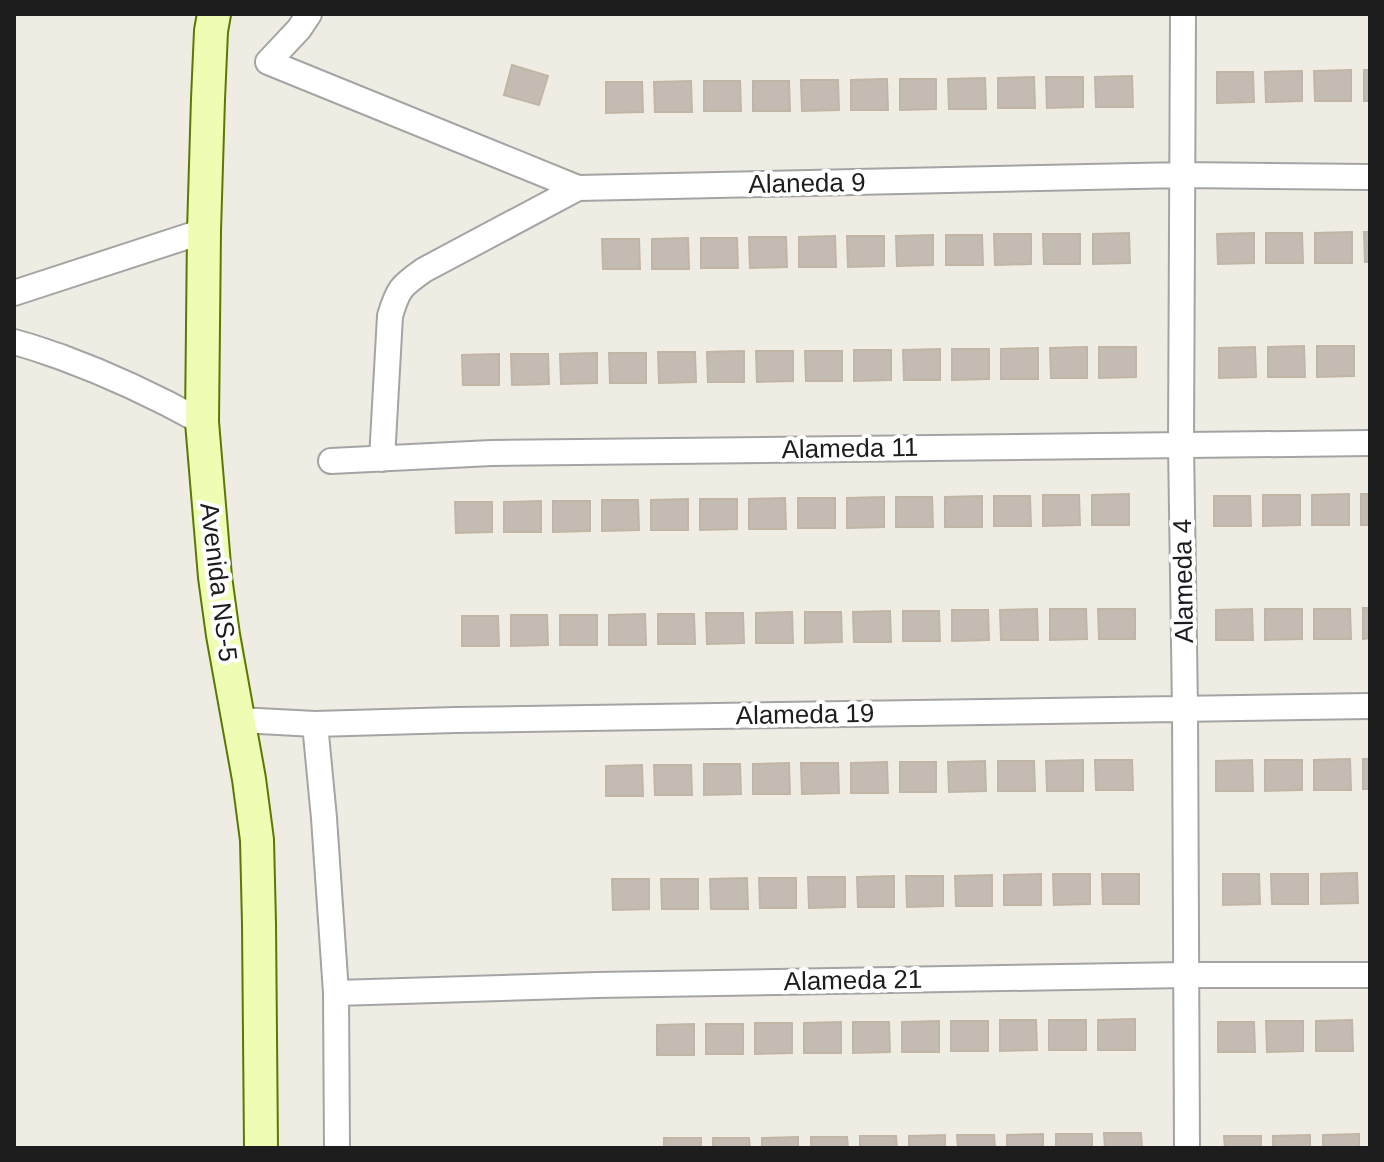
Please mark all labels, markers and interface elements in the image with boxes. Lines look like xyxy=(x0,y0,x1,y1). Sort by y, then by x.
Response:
street label: Alaneda 9 xyxy=(748,167,866,199)
street label: Alameda 11 xyxy=(781,432,919,464)
street label: Avenida NS-5 xyxy=(194,501,244,663)
street label: Alameda 4 xyxy=(1167,519,1199,643)
street label: Alameda 19 xyxy=(735,698,875,730)
street label: Alameda 21 xyxy=(783,964,923,996)

